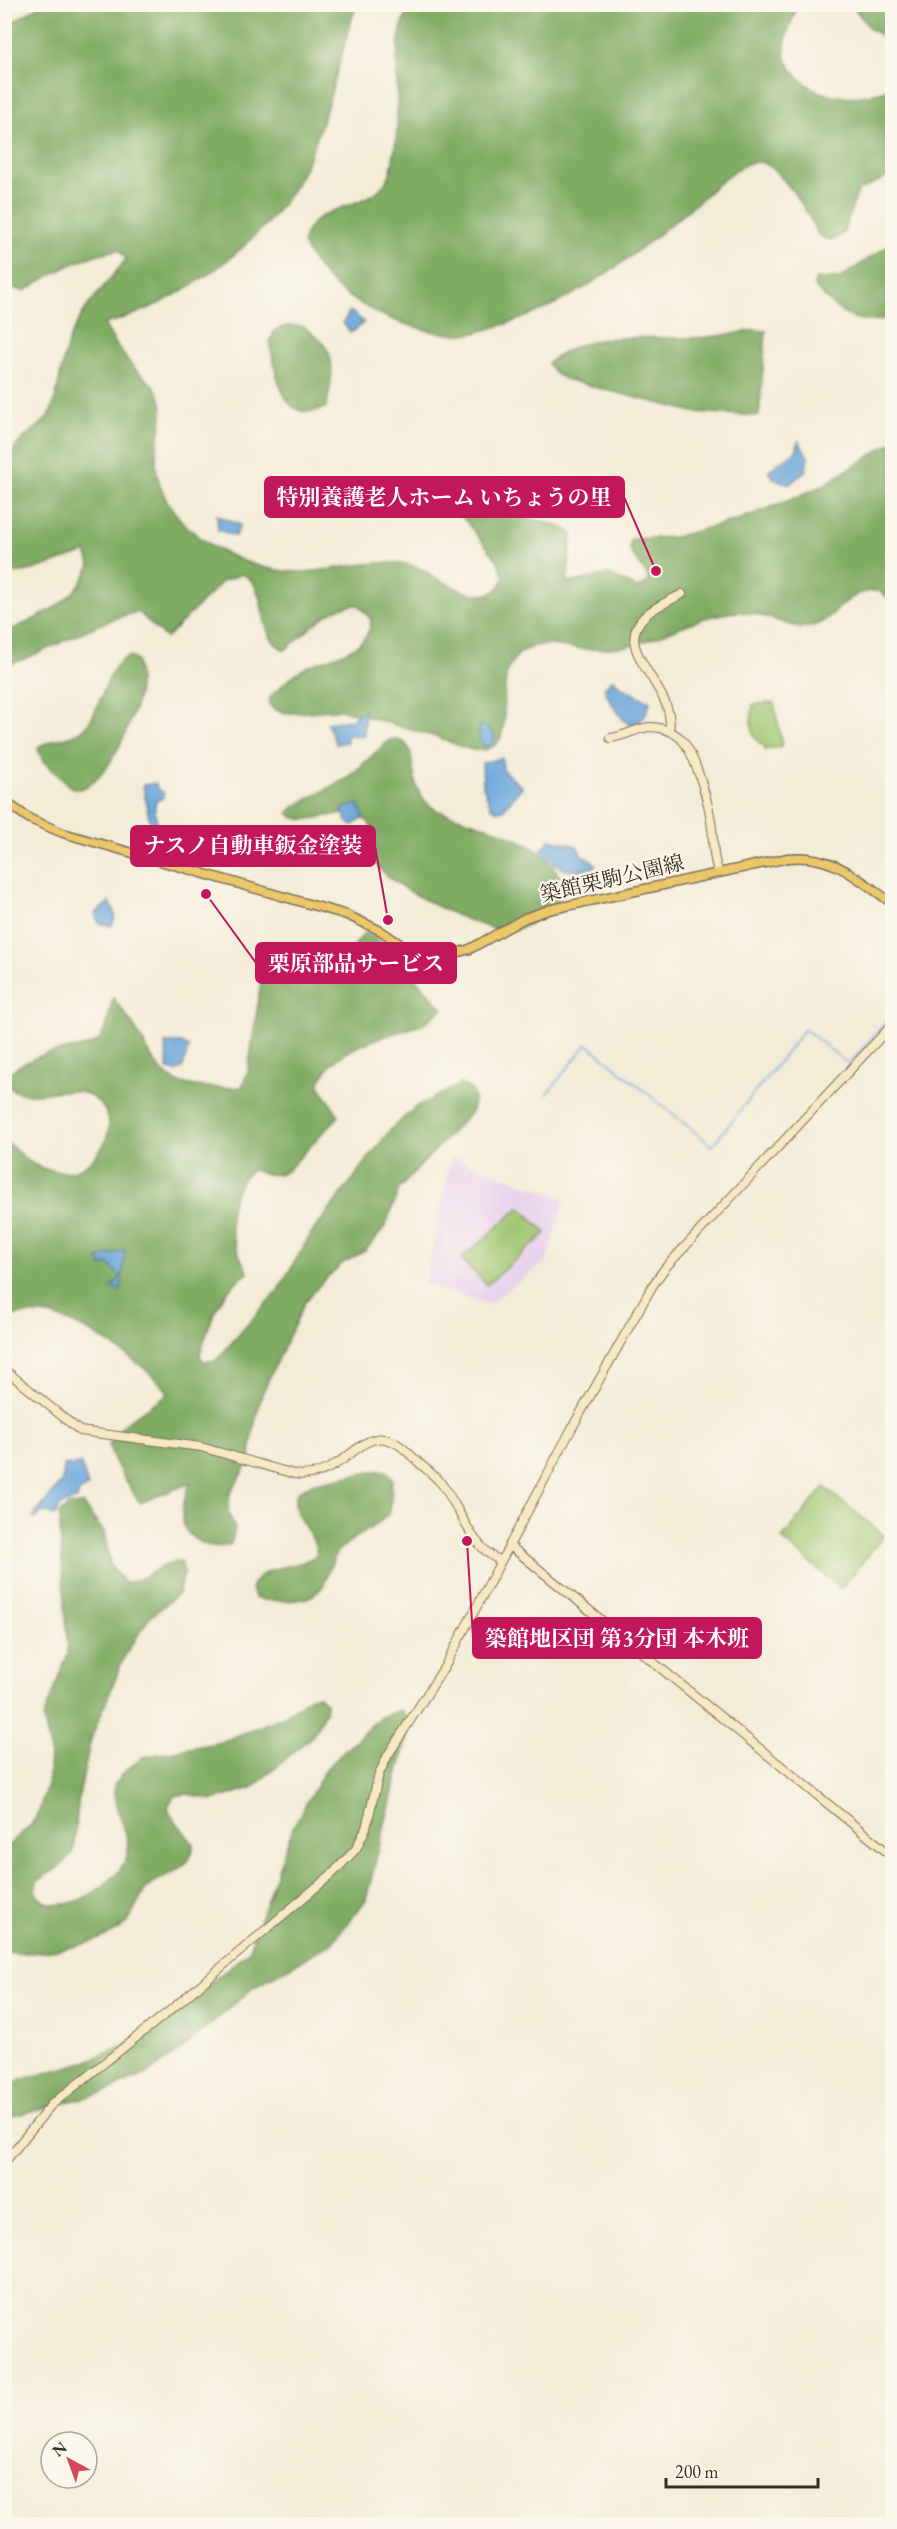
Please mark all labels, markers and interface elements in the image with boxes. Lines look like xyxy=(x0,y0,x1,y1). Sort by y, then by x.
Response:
callout: 特別養護老人ホーム いちょうの里 xyxy=(265,477,624,517)
text: 特別養護老人ホーム いちょうの里 xyxy=(276,483,612,512)
callout: ナスノ自動車鈑金塗装 xyxy=(131,826,375,866)
text: ナスノ自動車鈑金塗装 xyxy=(143,831,363,860)
street label: 築館栗駒公園線 xyxy=(537,848,687,908)
callout: 栗原部品サービス xyxy=(256,943,456,983)
text: 栗原部品サービス xyxy=(268,949,444,978)
callout: 築館地区団 第3分団 本木班 xyxy=(473,1618,761,1658)
text: 築館地区団 第3分団 本木班 xyxy=(485,1624,749,1653)
north arrow xyxy=(39,2430,99,2490)
text: N xyxy=(48,2437,71,2461)
scale bar xyxy=(666,2451,818,2489)
text: 200 m xyxy=(675,2460,719,2483)

